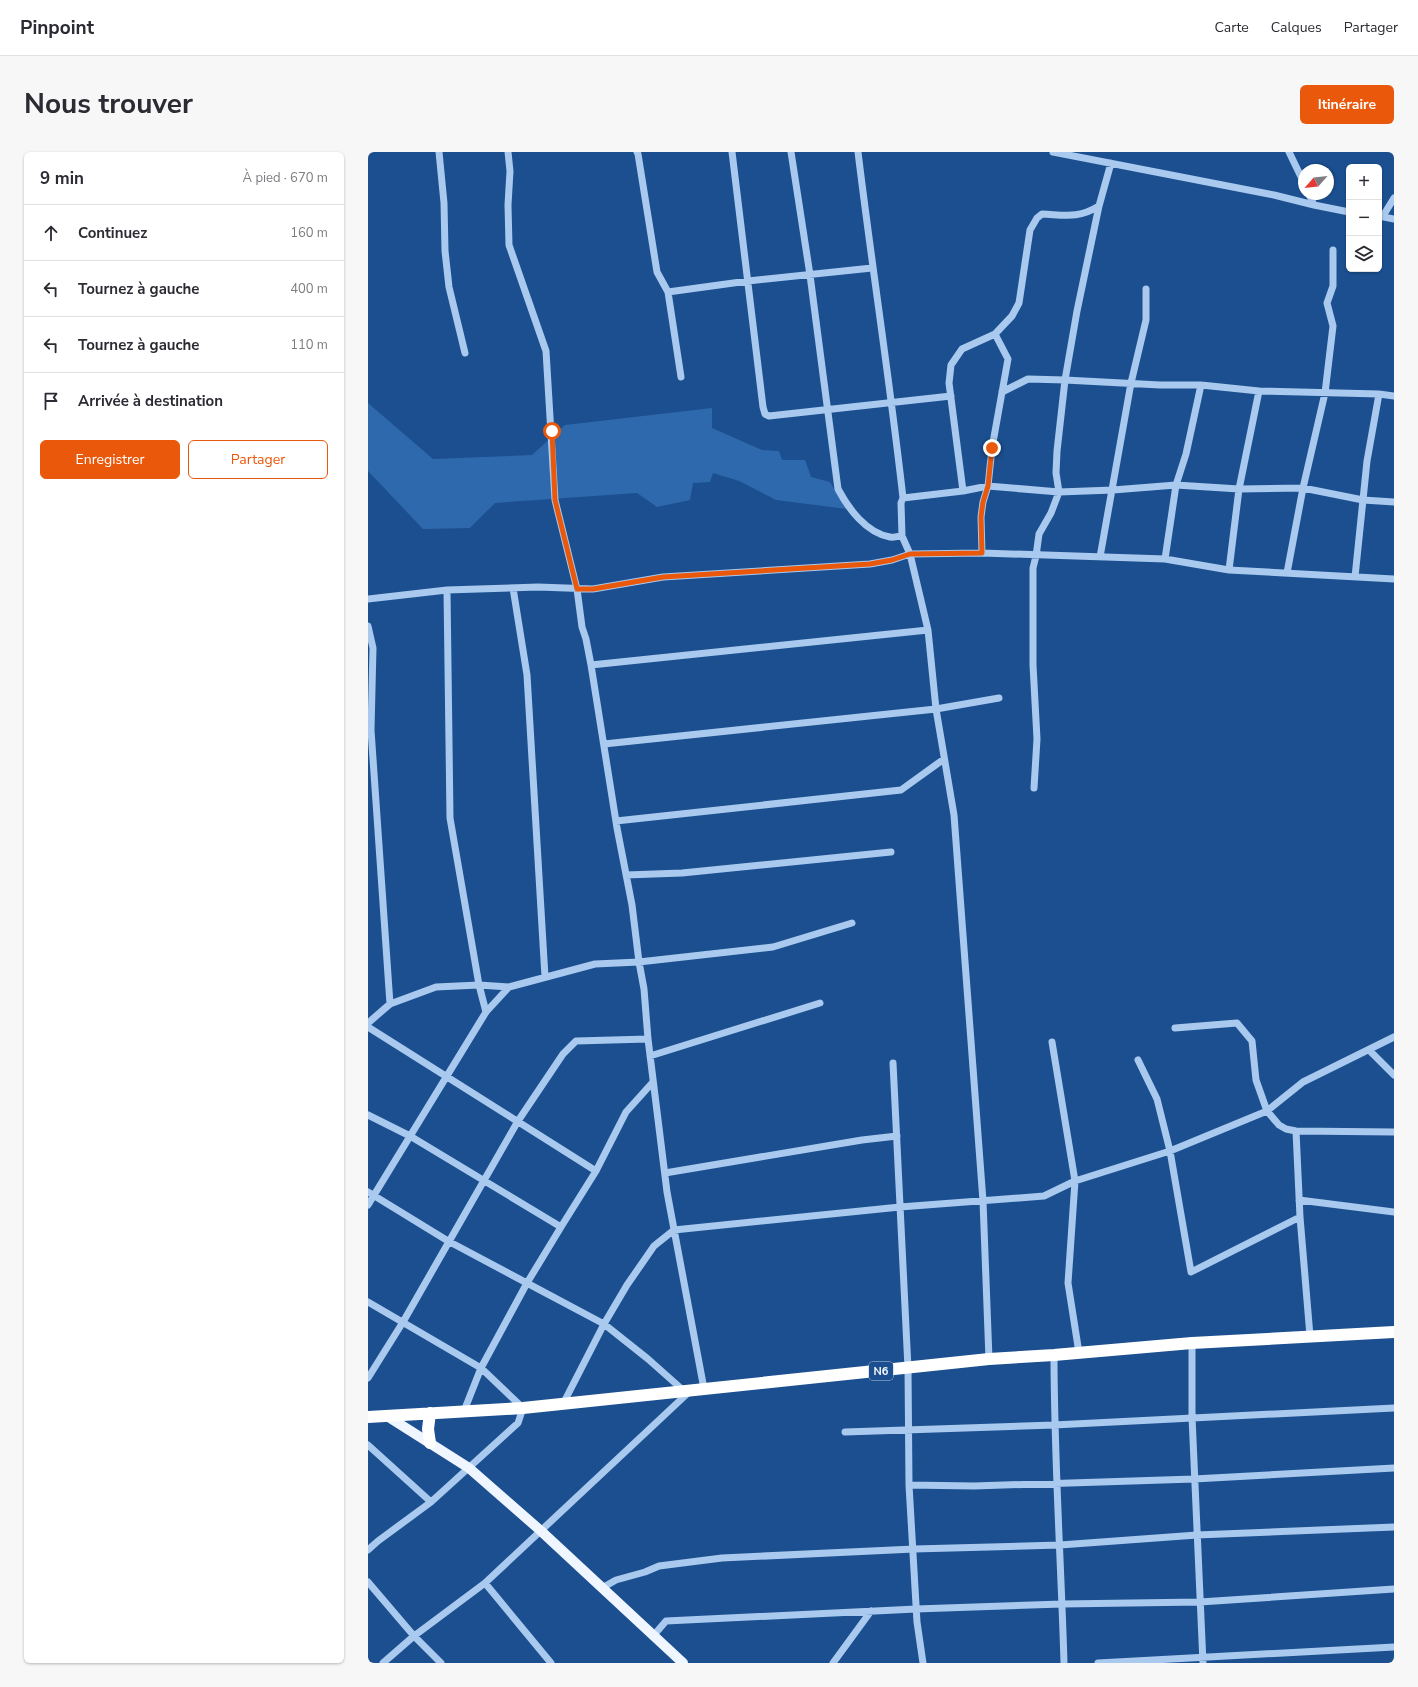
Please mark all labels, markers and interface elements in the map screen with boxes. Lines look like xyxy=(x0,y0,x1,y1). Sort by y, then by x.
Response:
text: Pinpoint xyxy=(20,15,94,41)
text: Carte xyxy=(1215,18,1249,37)
text: Calques xyxy=(1271,18,1322,37)
text: Partager xyxy=(1344,18,1398,37)
text: Nous trouver xyxy=(24,85,193,123)
button: Itinéraire xyxy=(1300,85,1394,124)
north arrow xyxy=(1298,164,1334,200)
map controls xyxy=(1346,164,1382,272)
button: + xyxy=(1346,164,1382,200)
text: 9 min xyxy=(40,167,84,190)
text: À pied · 670 m xyxy=(243,169,328,187)
button: − xyxy=(1346,200,1382,236)
icon: ahead xyxy=(40,222,62,244)
text: Continuez xyxy=(78,223,147,243)
text: 160 m xyxy=(290,224,328,242)
button: layers xyxy=(1346,236,1382,272)
icon: left xyxy=(40,278,62,300)
text: Tournez à gauche xyxy=(78,279,200,299)
text: 400 m xyxy=(290,280,328,298)
icon: left xyxy=(40,334,62,356)
text: Tournez à gauche xyxy=(78,335,200,355)
text: 110 m xyxy=(290,336,328,354)
icon: arrive xyxy=(40,390,62,412)
text: Arrivée à destination xyxy=(78,391,223,411)
route start xyxy=(543,422,561,440)
route end xyxy=(983,439,1001,457)
button: Enregistrer xyxy=(40,440,180,479)
button: Partager xyxy=(188,440,328,479)
road number: N6 xyxy=(869,1362,893,1380)

